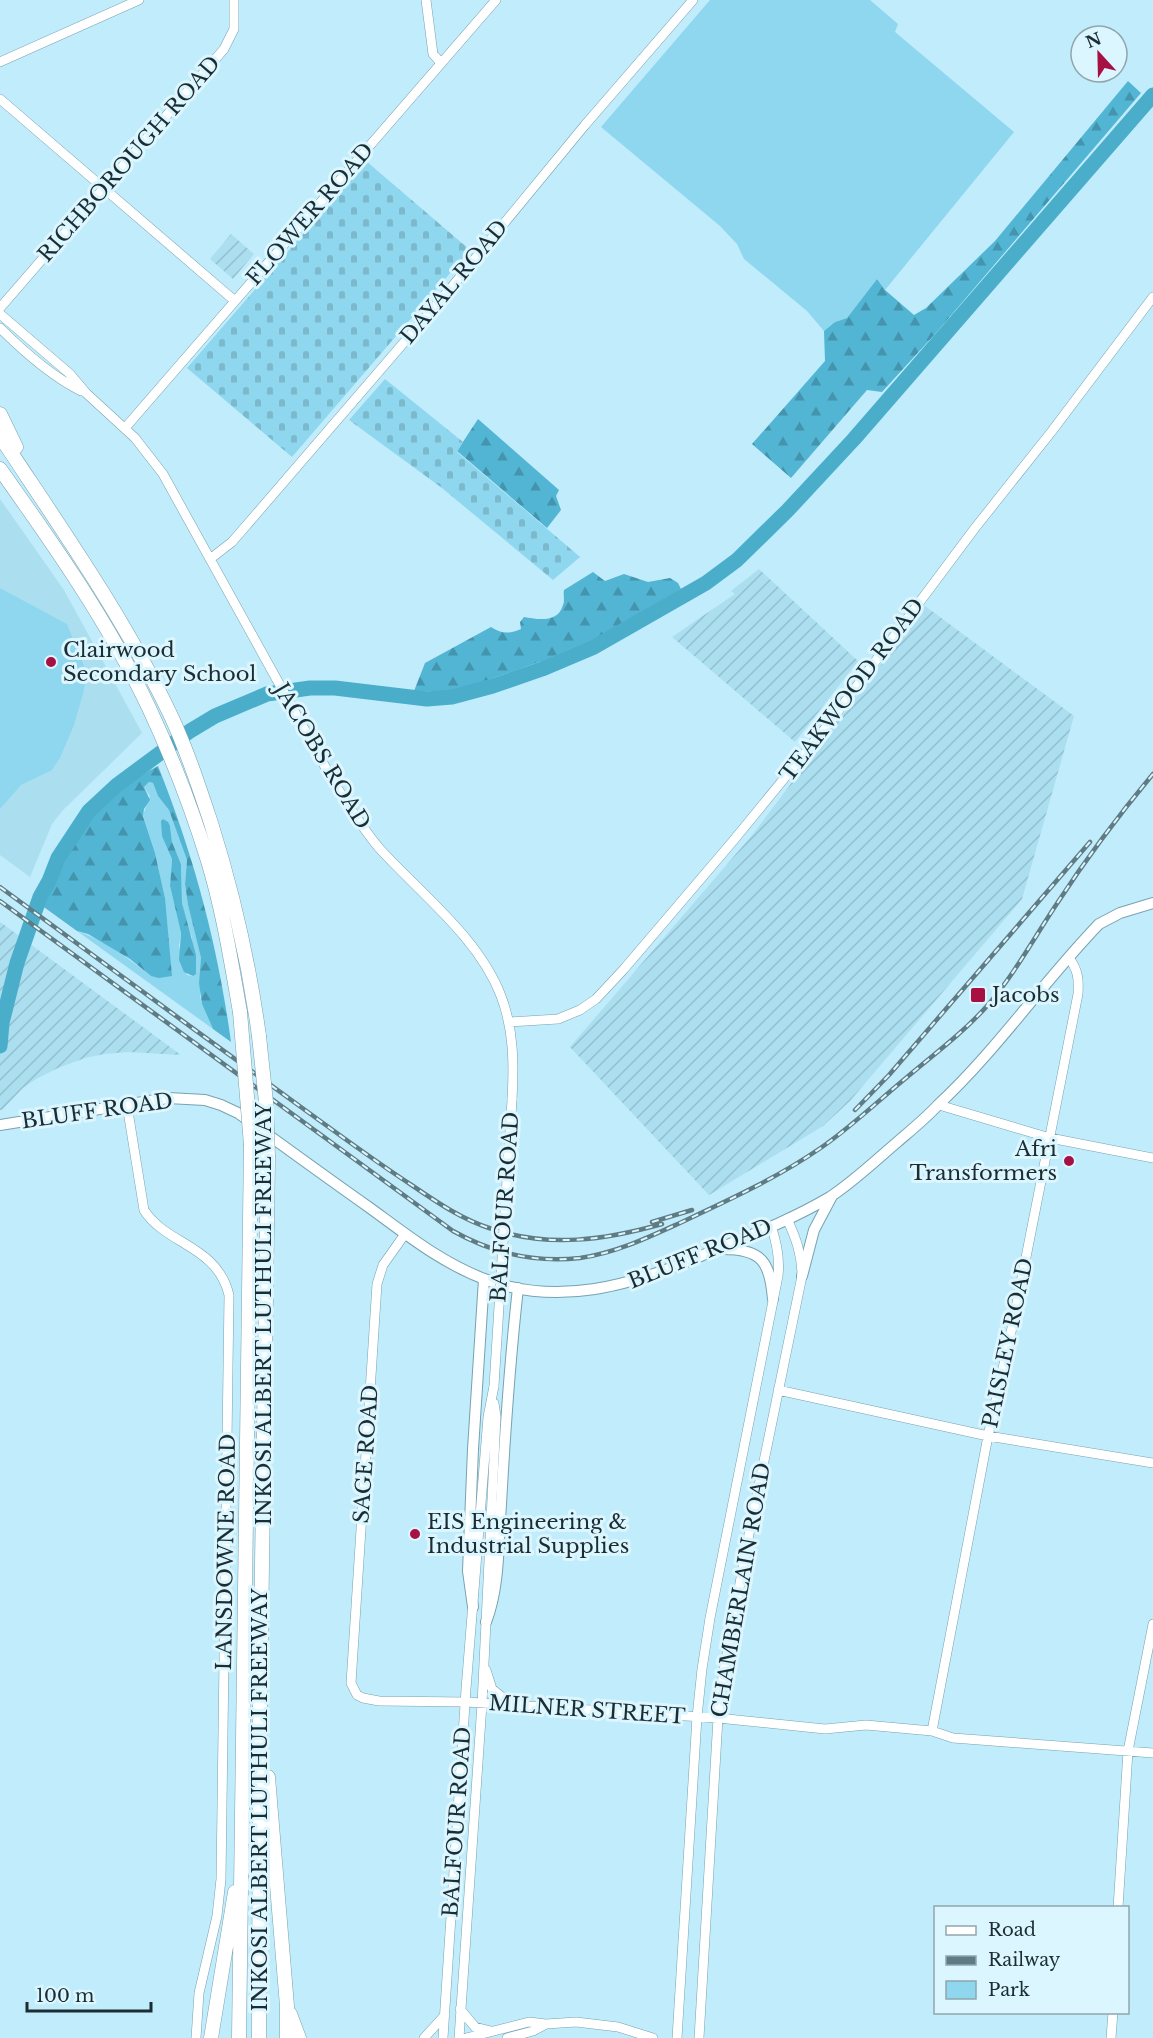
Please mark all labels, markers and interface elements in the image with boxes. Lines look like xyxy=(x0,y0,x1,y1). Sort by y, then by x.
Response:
north arrow xyxy=(1069,24,1129,84)
text: N xyxy=(1083,28,1104,52)
street label: RICHBOROUGH ROAD xyxy=(32,51,226,267)
street label: FLOWER ROAD xyxy=(241,137,379,291)
street label: DAYAL ROAD xyxy=(395,215,513,349)
street label: TEAKWOOD ROAD xyxy=(775,593,929,787)
place label: Clairwood Secondary School xyxy=(63,637,256,687)
marker: Clairwood Secondary School xyxy=(44,655,58,669)
street label: JACOBS ROAD xyxy=(267,676,376,834)
place label: Jacobs xyxy=(989,982,1059,1008)
marker: Jacobs xyxy=(969,986,987,1004)
street label: BLUFF ROAD xyxy=(20,1088,174,1134)
street label: INKOSI ALBERT LUTHULI FREEWAY xyxy=(251,1102,277,1526)
street label: BALFOUR ROAD xyxy=(485,1111,525,1303)
place label: Afri Transformers xyxy=(910,1136,1057,1186)
marker: Afri Transformers xyxy=(1062,1154,1076,1168)
street label: BLUFF ROAD xyxy=(624,1213,776,1295)
street label: PAISLEY ROAD xyxy=(977,1256,1039,1430)
street label: SAGE ROAD xyxy=(348,1384,384,1524)
street label: LANSDOWNE ROAD xyxy=(211,1433,241,1671)
street label: CHAMBERLAIN ROAD xyxy=(706,1460,776,1720)
place label: EIS Engineering & Industrial Supplies xyxy=(427,1509,629,1559)
marker: EIS Engineering & Industrial Supplies xyxy=(408,1527,422,1541)
street label: INKOSI ALBERT LUTHULI FREEWAY xyxy=(247,1588,273,2012)
street label: MILNER STREET xyxy=(488,1690,686,1730)
street label: BALFOUR ROAD xyxy=(437,1726,477,1918)
legend xyxy=(934,1906,1129,2014)
text: Road xyxy=(988,1919,1036,1941)
text: Railway xyxy=(988,1949,1061,1971)
scale bar xyxy=(27,1975,152,2013)
text: Park xyxy=(988,1979,1030,2001)
text: 100 m xyxy=(36,1985,94,2007)

